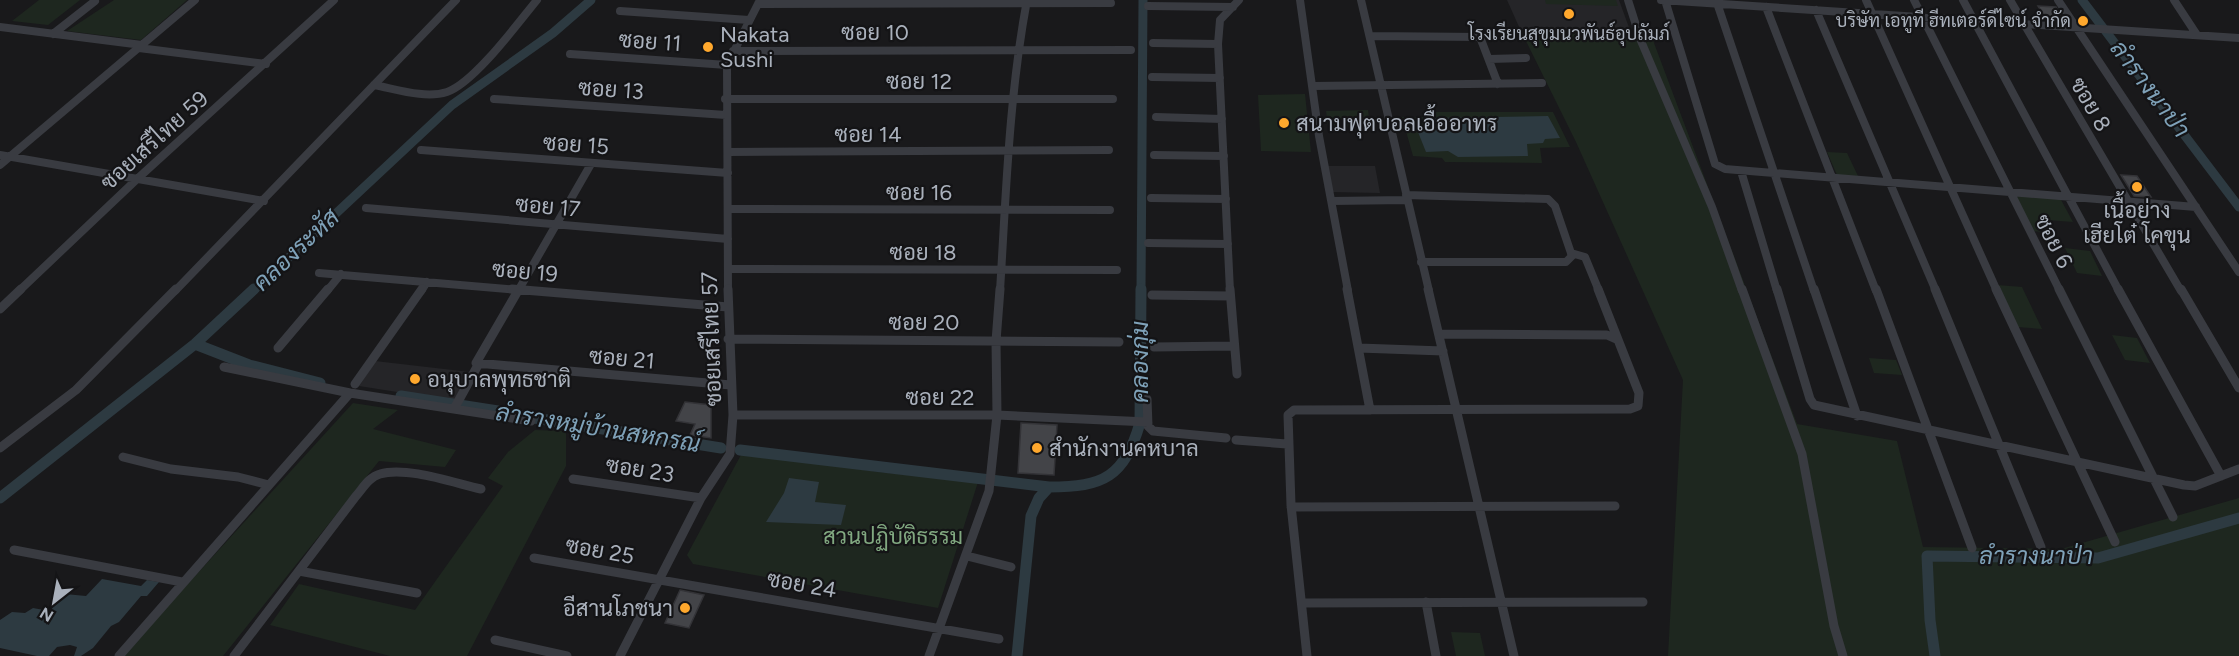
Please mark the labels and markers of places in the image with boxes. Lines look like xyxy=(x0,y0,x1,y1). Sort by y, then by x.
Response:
marker: โรงเรียนสุขุมนวพันธ์อุปถัมภ์ xyxy=(1562,7,1576,21)
place label: บริษัท เอทูที ฮีทเตอร์ดีไซน์ จำกัด xyxy=(1836,8,2071,34)
marker: บริษัท เอทูที ฮีทเตอร์ดีไซน์ จำกัด xyxy=(2076,14,2090,28)
place label: Nakata Sushi xyxy=(720,21,789,73)
place label: โรงเรียนสุขุมนวพันธ์อุปถัมภ์ xyxy=(1467,21,1670,46)
marker: Nakata Sushi xyxy=(701,40,715,54)
place label: สนามฟุตบอลเอื้ออาทร xyxy=(1296,104,1497,139)
marker: สนามฟุตบอลเอื้ออาทร xyxy=(1277,116,1291,130)
marker: เนื้อย่าง เฮียโต๋ โคขุน xyxy=(2130,180,2144,194)
place label: เนื้อย่าง เฮียโต๋ โคขุน xyxy=(2083,191,2191,251)
place label: อนุบาลพุทธชาติ xyxy=(427,366,571,395)
marker: อนุบาลพุทธชาติ xyxy=(408,372,422,386)
place label: สำนักงานคหบาล xyxy=(1049,435,1199,462)
marker: สำนักงานคหบาล xyxy=(1030,441,1044,455)
place label: อีสานโภชนา xyxy=(563,594,673,622)
marker: อีสานโภชนา xyxy=(678,601,692,615)

